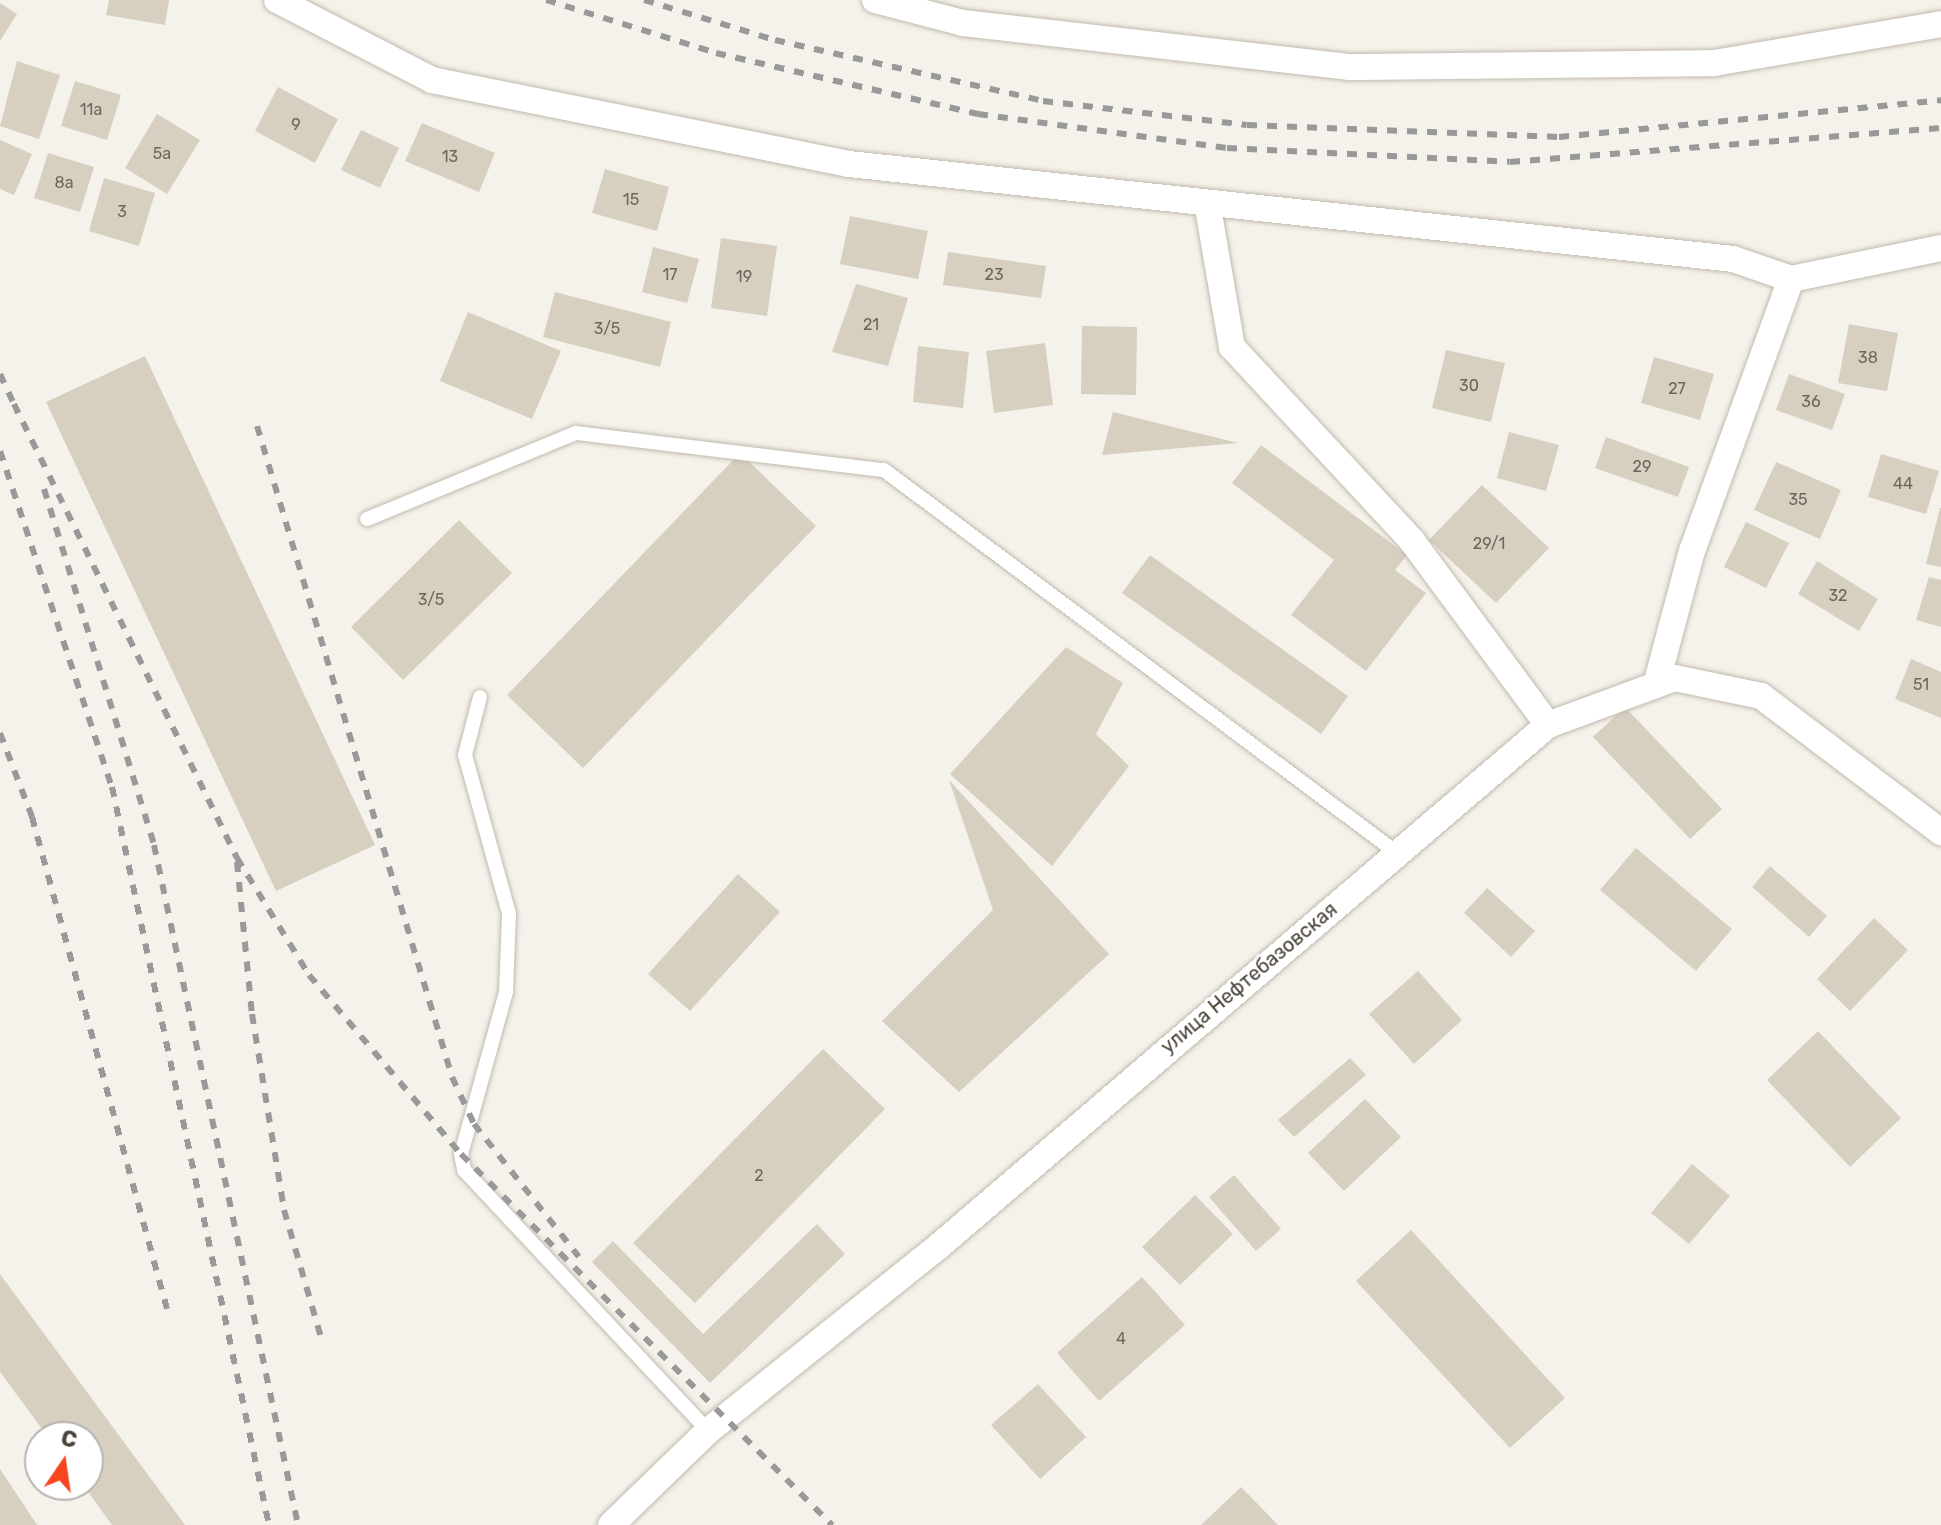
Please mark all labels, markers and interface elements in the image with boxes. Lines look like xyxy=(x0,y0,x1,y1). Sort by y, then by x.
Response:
house number: 11а xyxy=(80,100,102,120)
house number: 9 xyxy=(291,115,301,135)
house number: 5а xyxy=(153,144,171,164)
house number: 13 xyxy=(442,147,458,167)
house number: 8а xyxy=(54,173,74,193)
house number: 15 xyxy=(623,190,639,210)
house number: 3 xyxy=(117,202,127,222)
house number: 17 xyxy=(662,265,678,285)
house number: 23 xyxy=(984,265,1004,285)
house number: 19 xyxy=(736,267,752,287)
house number: 21 xyxy=(863,315,879,335)
house number: 3/5 xyxy=(594,319,620,339)
house number: 38 xyxy=(1858,348,1878,368)
house number: 30 xyxy=(1459,376,1479,396)
house number: 27 xyxy=(1668,379,1686,399)
house number: 36 xyxy=(1801,392,1821,412)
house number: 29 xyxy=(1633,457,1651,477)
house number: 44 xyxy=(1893,474,1913,494)
house number: 35 xyxy=(1788,490,1808,510)
house number: 29/1 xyxy=(1473,534,1505,554)
house number: 32 xyxy=(1828,586,1848,606)
house number: 3/5 xyxy=(418,590,444,610)
house number: 51 xyxy=(1913,675,1929,695)
street label: улица Нефтебазовская xyxy=(1156,897,1342,1059)
house number: 2 xyxy=(754,1166,764,1186)
house number: 4 xyxy=(1116,1329,1126,1349)
north arrow xyxy=(24,1421,104,1501)
text: С xyxy=(58,1424,80,1454)

